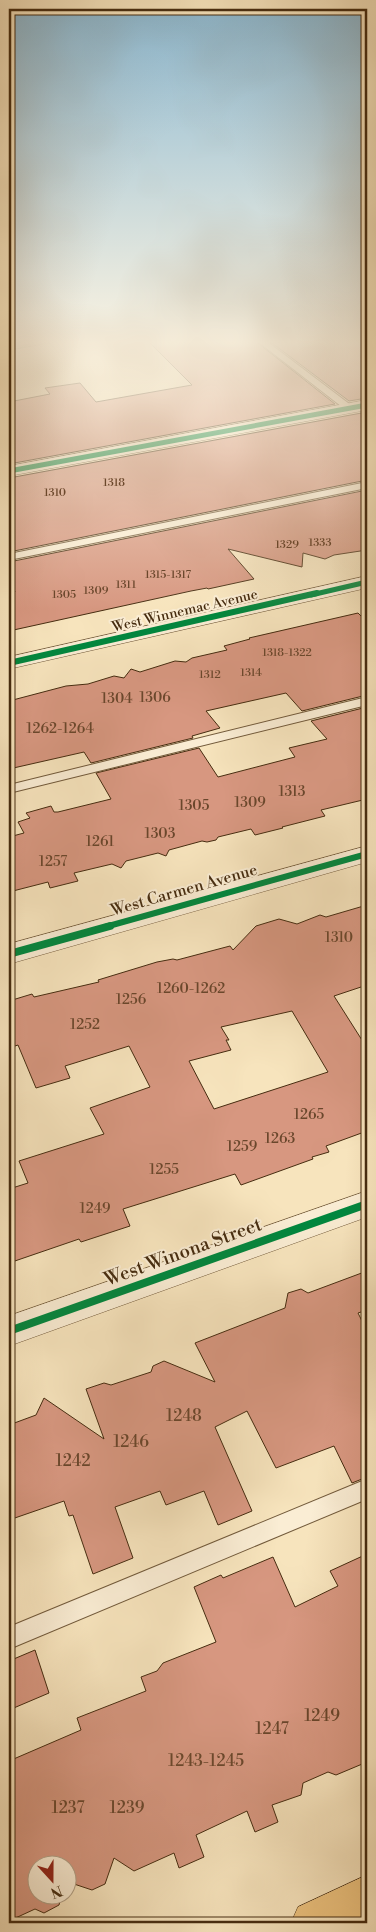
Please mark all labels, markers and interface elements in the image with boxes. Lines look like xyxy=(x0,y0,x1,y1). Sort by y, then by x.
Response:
house number: 1318 xyxy=(103,476,125,490)
house number: 1310 xyxy=(44,486,66,500)
house number: 1333 xyxy=(309,536,331,550)
house number: 1329 xyxy=(275,538,299,552)
house number: 1315-1317 xyxy=(145,568,191,582)
house number: 1311 xyxy=(116,578,136,592)
house number: 1309 xyxy=(84,584,109,598)
street label: West Winnemac Avenue xyxy=(109,585,260,637)
house number: 1305 xyxy=(52,588,76,602)
house number: 1318-1322 xyxy=(262,646,312,660)
house number: 1314 xyxy=(240,666,262,680)
house number: 1312 xyxy=(199,668,221,682)
house number: 1306 xyxy=(139,689,171,707)
house number: 1304 xyxy=(101,690,133,708)
house number: 1262-1264 xyxy=(26,720,94,738)
house number: 1313 xyxy=(278,783,306,801)
house number: 1309 xyxy=(234,794,266,812)
house number: 1305 xyxy=(179,797,210,815)
house number: 1303 xyxy=(145,825,176,843)
house number: 1261 xyxy=(86,833,114,851)
house number: 1257 xyxy=(39,853,67,871)
street label: West Carmen Avenue xyxy=(107,859,260,921)
house number: 1310 xyxy=(325,929,353,947)
house number: 1260-1262 xyxy=(157,980,225,998)
house number: 1256 xyxy=(116,991,147,1009)
house number: 1252 xyxy=(70,1016,100,1034)
house number: 1265 xyxy=(294,1106,325,1124)
house number: 1263 xyxy=(265,1130,296,1148)
house number: 1259 xyxy=(227,1138,257,1156)
house number: 1255 xyxy=(149,1161,179,1179)
house number: 1249 xyxy=(79,1200,111,1218)
street label: West Winona Street xyxy=(100,1212,265,1292)
house number: 1248 xyxy=(166,1406,202,1426)
house number: 1246 xyxy=(113,1432,149,1452)
house number: 1242 xyxy=(55,1451,91,1471)
house number: 1249 xyxy=(304,1706,340,1726)
house number: 1247 xyxy=(255,1719,289,1739)
house number: 1243-1245 xyxy=(168,1751,244,1771)
house number: 1237 xyxy=(52,1798,84,1818)
house number: 1239 xyxy=(110,1798,145,1818)
north arrow xyxy=(28,1854,78,1904)
text: N xyxy=(48,1881,65,1902)

